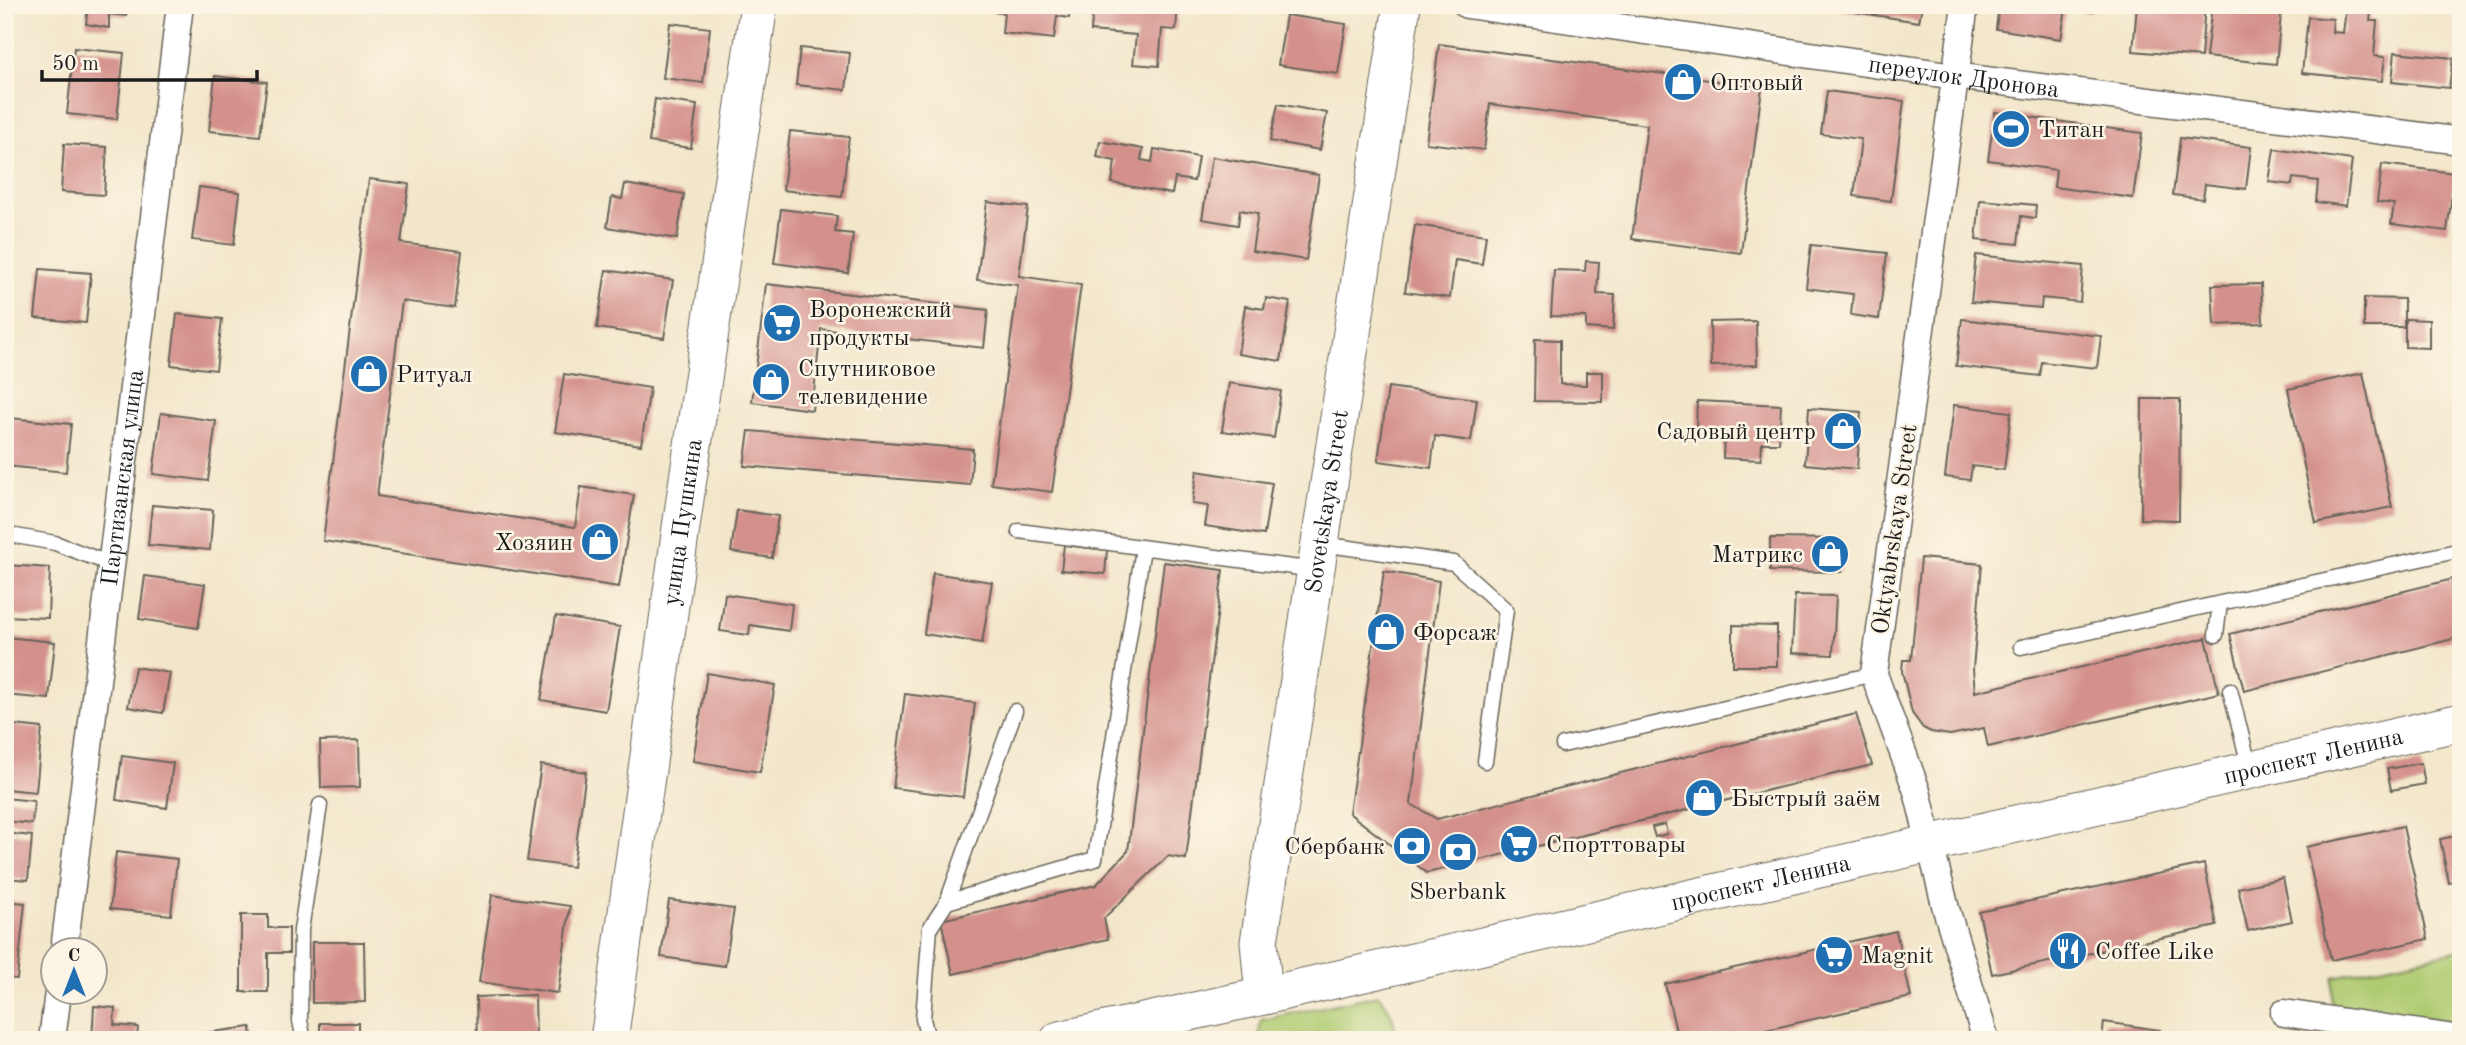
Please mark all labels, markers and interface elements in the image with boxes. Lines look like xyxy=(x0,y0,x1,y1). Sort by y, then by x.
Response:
scale bar xyxy=(42,38,257,82)
text: 50 m xyxy=(52,54,99,75)
street label: переулок Дронова xyxy=(1867,54,2061,103)
shop icon: Оптовый xyxy=(1662,61,1704,103)
place label: Оптовый xyxy=(1710,72,1803,96)
sports icon: Титан xyxy=(1990,108,2032,150)
place label: Титан xyxy=(2038,119,2104,143)
place label: Воронежский продукты xyxy=(809,299,952,351)
supermarket icon: Воронежский продукты xyxy=(761,302,803,344)
shop icon: Ритуал xyxy=(348,353,390,395)
place label: Спутниковое телевидение xyxy=(798,358,936,410)
shop icon: Спутниковое телевидение xyxy=(750,361,792,403)
place label: Ритуал xyxy=(396,364,472,388)
street label: Партизанская улица xyxy=(99,368,149,587)
street label: Sovetskaya Street xyxy=(1302,408,1354,595)
shop icon: Садовый центр xyxy=(1822,410,1864,452)
place label: Садовый центр xyxy=(1656,421,1816,445)
street label: Oktyabrskaya Street xyxy=(1869,423,1923,636)
street label: улица Пушкина xyxy=(660,437,708,607)
shop icon: Хозяин xyxy=(579,521,621,563)
place label: Хозяин xyxy=(495,532,573,556)
shop icon: Матрикс xyxy=(1809,533,1851,575)
place label: Матрикс xyxy=(1712,544,1803,568)
shop icon: Форсаж xyxy=(1365,611,1407,653)
place label: Форсаж xyxy=(1413,622,1497,646)
street label: проспект Ленина xyxy=(2222,726,2406,790)
shop icon: Быстрый заём xyxy=(1683,777,1725,819)
place label: Быстрый заём xyxy=(1731,788,1881,812)
supermarket icon: Спорттовары xyxy=(1498,823,1540,865)
bank icon: Сбербанк xyxy=(1391,825,1433,867)
bank icon: Sberbank xyxy=(1437,831,1479,873)
place label: Спорттовары xyxy=(1546,834,1686,858)
place label: Сбербанк xyxy=(1285,836,1385,860)
street label: проспект Ленина xyxy=(1669,852,1853,916)
place label: Sberbank xyxy=(1409,881,1507,905)
restaurant icon: Coffee Like xyxy=(2047,930,2089,972)
supermarket icon: Magnit xyxy=(1813,934,1855,976)
north arrow xyxy=(38,936,108,1006)
place label: Coffee Like xyxy=(2095,941,2214,965)
place label: Magnit xyxy=(1861,945,1934,969)
text: С xyxy=(68,947,80,966)

